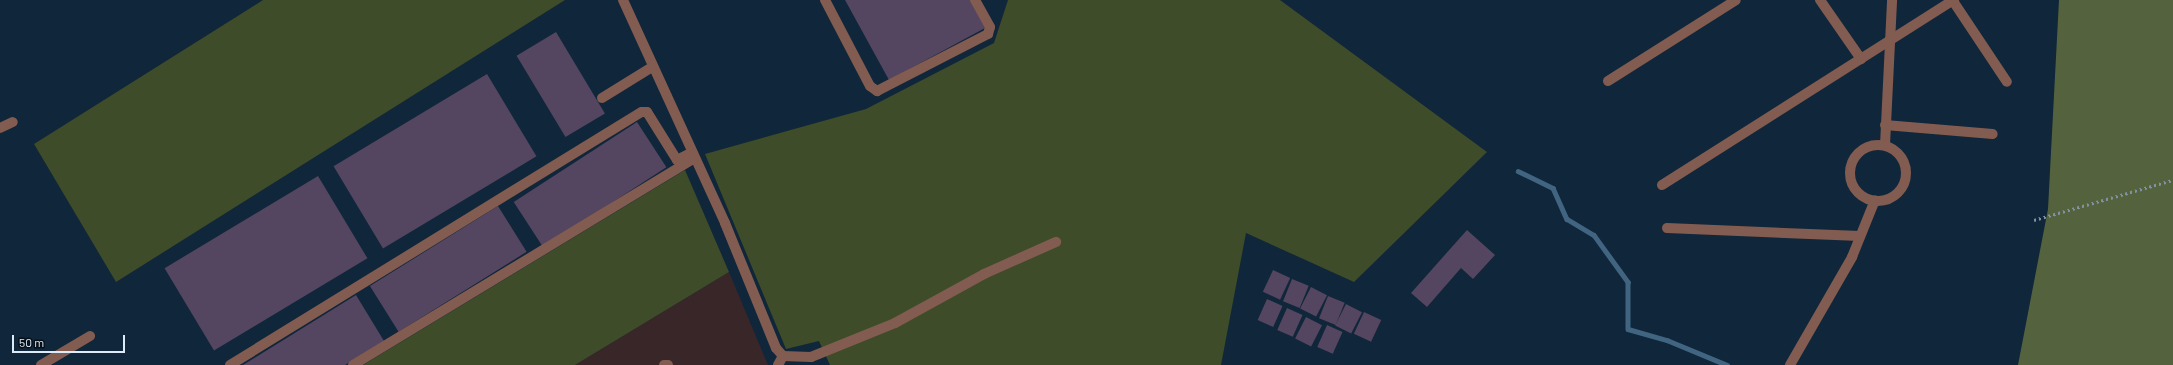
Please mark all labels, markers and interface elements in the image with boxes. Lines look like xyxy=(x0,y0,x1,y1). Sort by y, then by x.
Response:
scale bar xyxy=(14,327,127,353)
text: 50 m xyxy=(19,335,44,349)

